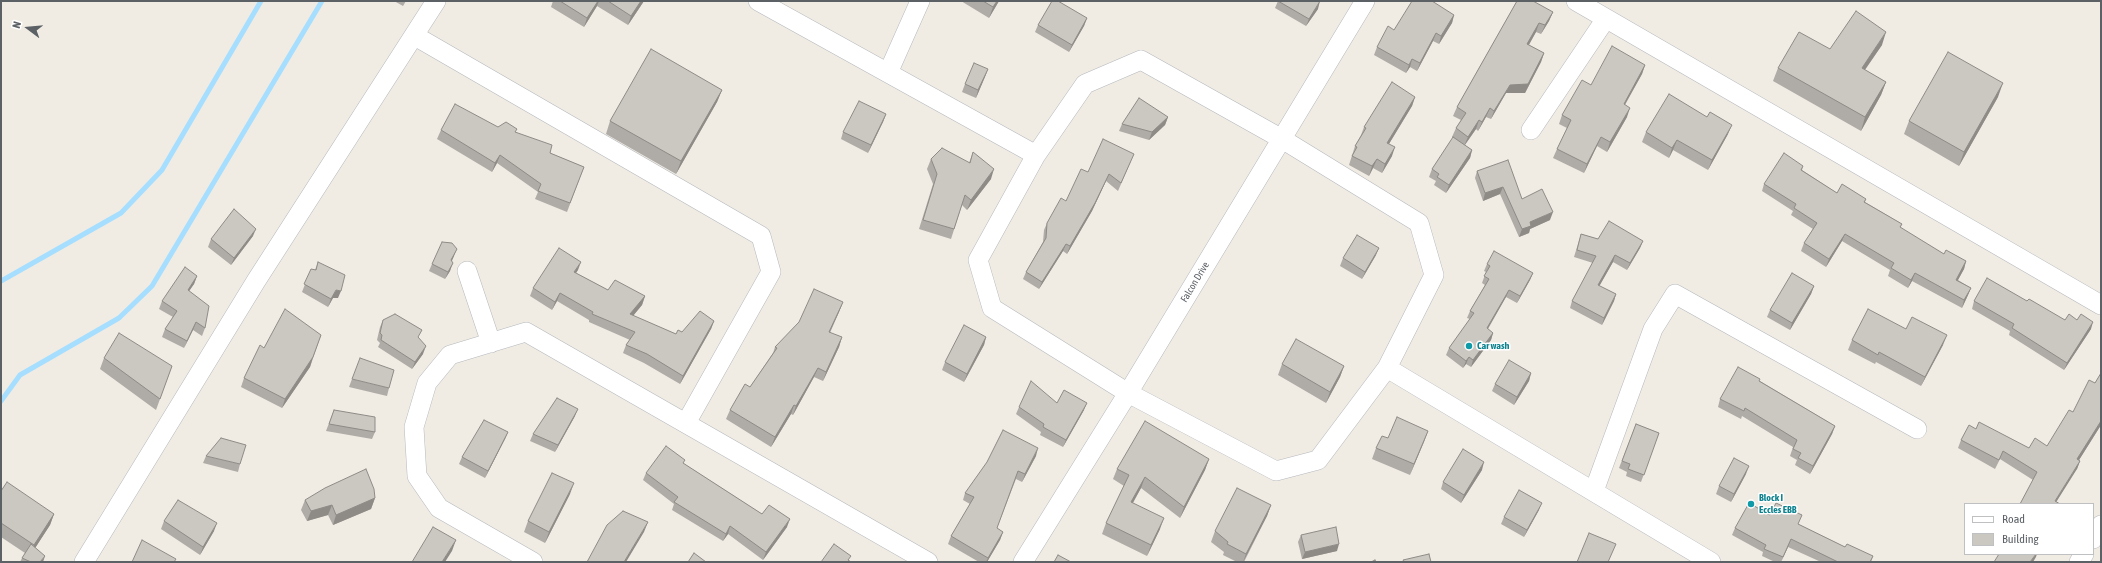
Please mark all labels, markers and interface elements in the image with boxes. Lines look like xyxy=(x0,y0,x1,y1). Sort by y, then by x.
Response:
north arrow xyxy=(8,8,48,48)
text: N xyxy=(10,20,23,29)
street label: Falcon Drive xyxy=(1178,260,1212,304)
place label: Car wash xyxy=(1477,340,1509,352)
marker: Car wash xyxy=(1464,341,1474,351)
place label: Block I Eccles EBB xyxy=(1759,492,1796,516)
marker: Block I Eccles EBB xyxy=(1746,499,1756,509)
legend xyxy=(1964,503,2094,555)
text: Road xyxy=(2002,512,2025,526)
text: Building xyxy=(2002,532,2039,546)

